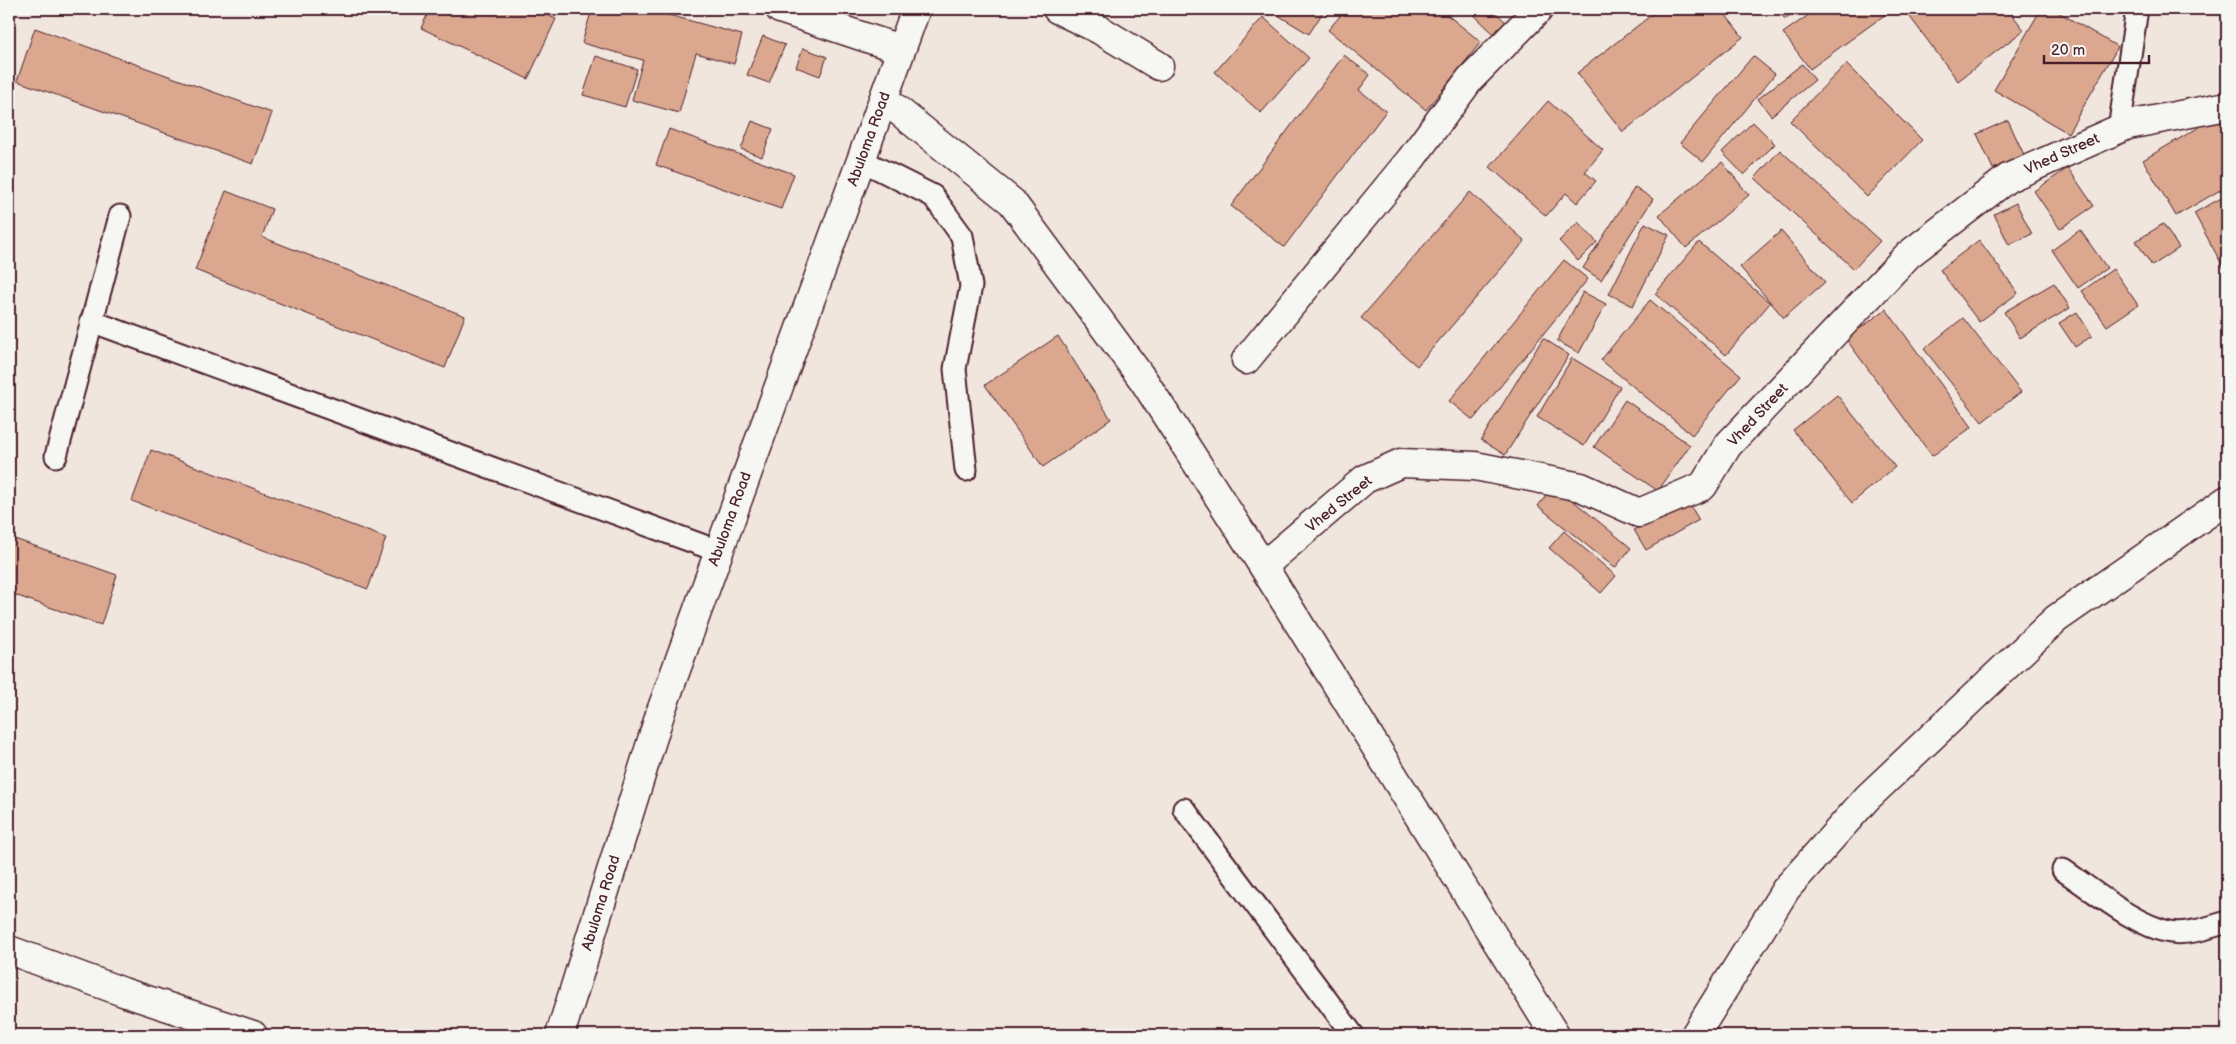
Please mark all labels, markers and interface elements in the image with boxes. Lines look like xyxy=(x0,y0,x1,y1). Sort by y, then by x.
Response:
scale bar xyxy=(2044,32,2148,64)
text: 20 m xyxy=(2051,41,2085,60)
street label: Abuloma Road xyxy=(843,89,895,189)
street label: Vhed Street xyxy=(2022,129,2103,179)
street label: Vhed Street xyxy=(1724,379,1792,451)
street label: Abuloma Road xyxy=(704,469,756,569)
street label: Vhed Street xyxy=(1302,471,1376,537)
street label: Abuloma Road xyxy=(577,853,625,953)

